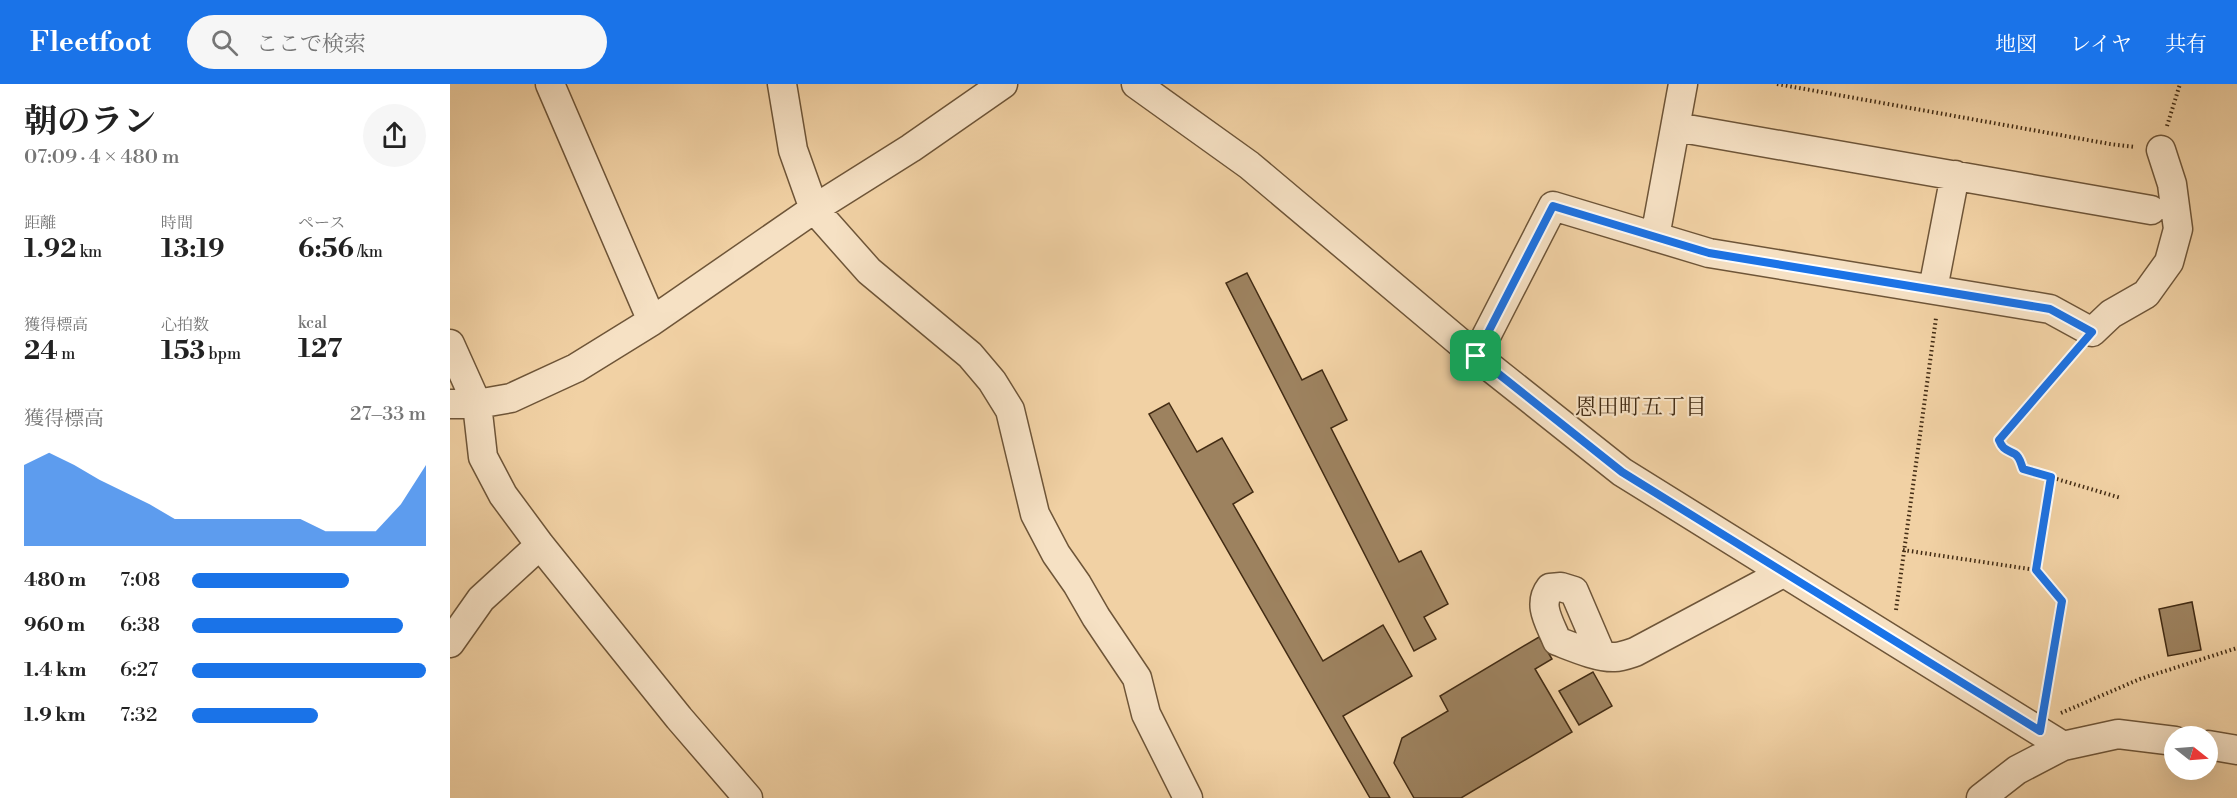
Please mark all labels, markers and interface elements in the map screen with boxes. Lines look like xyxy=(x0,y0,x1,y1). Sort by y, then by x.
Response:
search box xyxy=(187,15,607,69)
text: Fleetfoot xyxy=(30,25,151,60)
icon: search xyxy=(208,26,241,59)
text: ここで検索 xyxy=(256,31,366,58)
text: 地図 xyxy=(1995,32,2037,58)
text: レイヤ xyxy=(2070,32,2132,58)
text: 共有 xyxy=(2165,32,2207,58)
text: 朝のラン xyxy=(24,102,156,143)
button: share xyxy=(363,104,426,167)
text: 07:09 · 4 × 480 m xyxy=(24,145,180,170)
text: 距離 xyxy=(24,213,56,233)
text: 時間 xyxy=(161,213,193,233)
text: ペース xyxy=(298,213,345,233)
text: 1.92 xyxy=(24,233,76,265)
text: 13:19 xyxy=(161,233,225,265)
text: 6:56 xyxy=(298,233,354,265)
text: km xyxy=(76,242,102,262)
text: /km xyxy=(354,242,383,262)
text: kcal xyxy=(298,313,327,333)
text: 獲得標高 xyxy=(24,315,88,335)
text: 心拍数 xyxy=(161,315,209,335)
pin xyxy=(1450,330,1501,381)
text: 127 xyxy=(298,333,342,365)
text: 24 xyxy=(24,335,58,367)
text: 153 xyxy=(161,335,205,367)
icon: arrive xyxy=(1459,339,1492,372)
text: m xyxy=(58,344,75,364)
text: bpm xyxy=(205,344,241,364)
district label: 恩田町五丁目 xyxy=(1575,394,1707,421)
text: 27–33 m xyxy=(350,402,426,427)
text: 獲得標高 xyxy=(24,407,104,432)
text: 480 m xyxy=(24,568,86,593)
text: 7:08 xyxy=(120,568,160,593)
text: 960 m xyxy=(24,613,85,638)
text: 6:38 xyxy=(120,613,160,638)
text: 1.4 km xyxy=(24,658,86,683)
text: 6:27 xyxy=(120,658,158,683)
text: 1.9 km xyxy=(24,703,86,728)
text: 7:32 xyxy=(120,703,157,728)
north arrow xyxy=(2164,726,2218,780)
map controls xyxy=(2164,726,2218,780)

